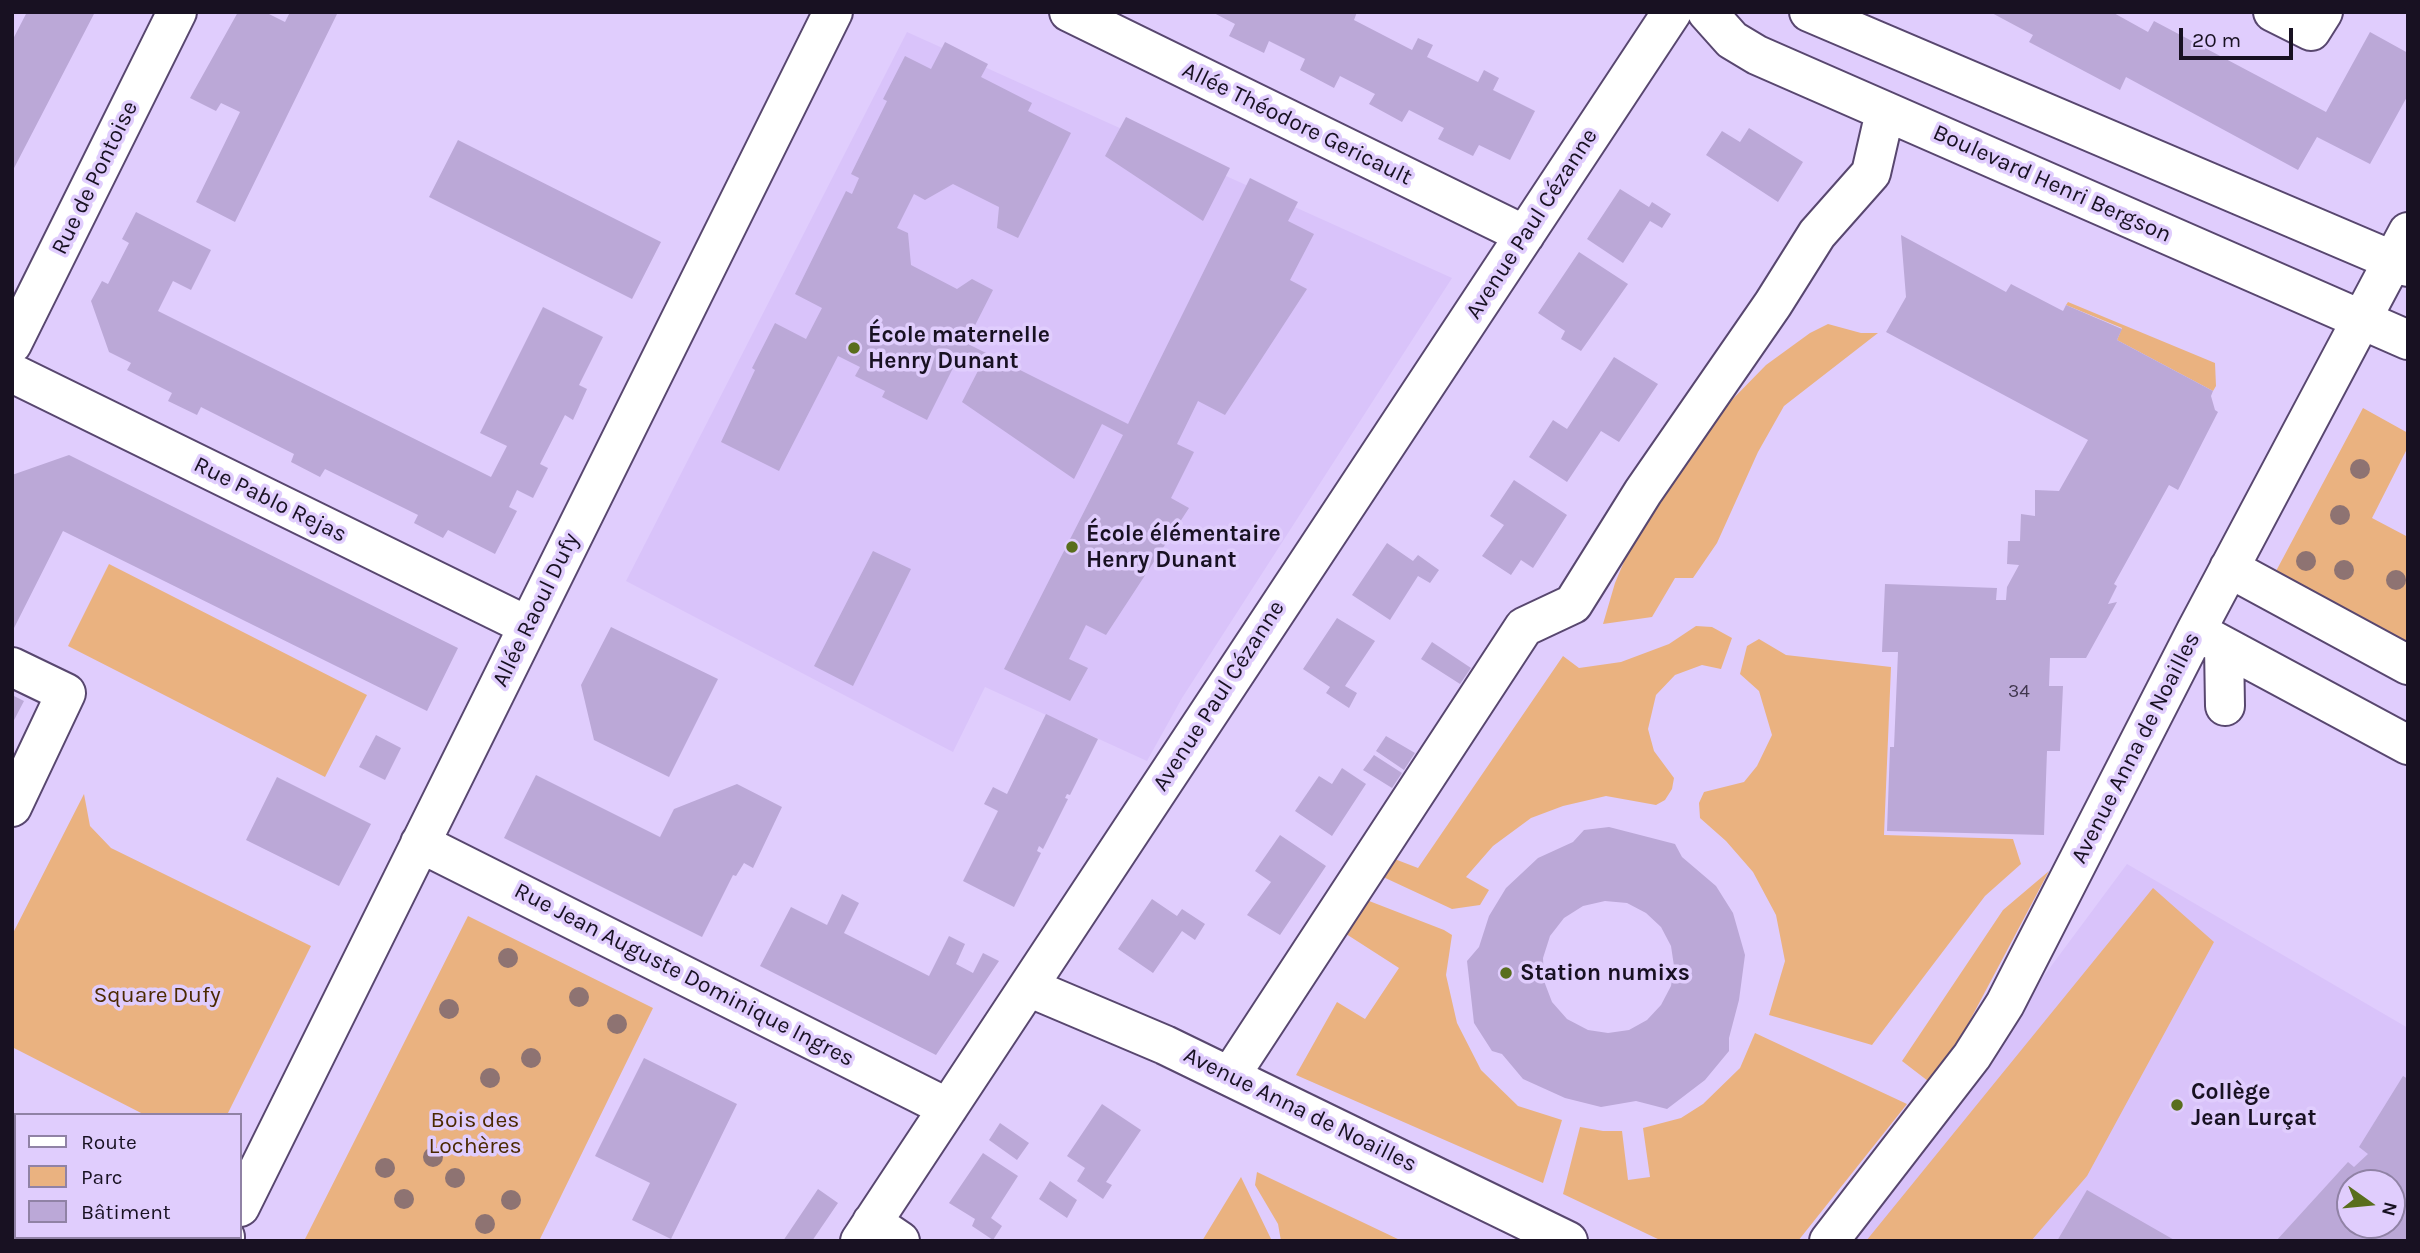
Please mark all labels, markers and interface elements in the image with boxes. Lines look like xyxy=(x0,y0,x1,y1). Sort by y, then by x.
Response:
scale bar xyxy=(2182,14,2296,58)
text: 20 m xyxy=(2192,28,2241,52)
street label: Allée Théodore Gericault xyxy=(1178,56,1416,192)
street label: Rue de Pontoise xyxy=(46,97,144,259)
street label: Boulevard Henri Bergson xyxy=(1929,119,2175,249)
street label: Avenue Paul Cézanne xyxy=(1460,124,1604,324)
place label: École maternelle Henry Dunant xyxy=(868,321,1050,375)
marker: École maternelle Henry Dunant xyxy=(846,340,862,356)
street label: Rue Pablo Rejas xyxy=(189,451,351,549)
place label: École élémentaire Henry Dunant xyxy=(1086,520,1281,574)
street label: Allée Raoul Dufy xyxy=(487,528,585,692)
marker: École élémentaire Henry Dunant xyxy=(1064,539,1080,555)
street label: Avenue Paul Cézanne xyxy=(1147,596,1291,796)
street label: Avenue Anna de Noailles xyxy=(2066,628,2206,868)
house number: 34 xyxy=(2008,681,2030,703)
street label: Rue Jean Auguste Dominique Ingres xyxy=(510,877,858,1073)
place label: Station numixs xyxy=(1520,959,1690,987)
marker: Station numixs xyxy=(1498,965,1514,981)
park label: Square Dufy xyxy=(93,981,221,1009)
street label: Avenue Anna de Noailles xyxy=(1179,1042,1421,1178)
place label: Collège Jean Lurçat xyxy=(2191,1078,2317,1132)
marker: Collège Jean Lurçat xyxy=(2169,1097,2185,1113)
park label: Bois des Lochères xyxy=(428,1106,522,1160)
legend xyxy=(14,1113,242,1239)
text: Route xyxy=(81,1130,137,1154)
text: Parc xyxy=(81,1165,123,1189)
north arrow xyxy=(2336,1169,2406,1239)
text: N xyxy=(2377,1199,2402,1218)
text: Bâtiment xyxy=(81,1200,171,1224)

